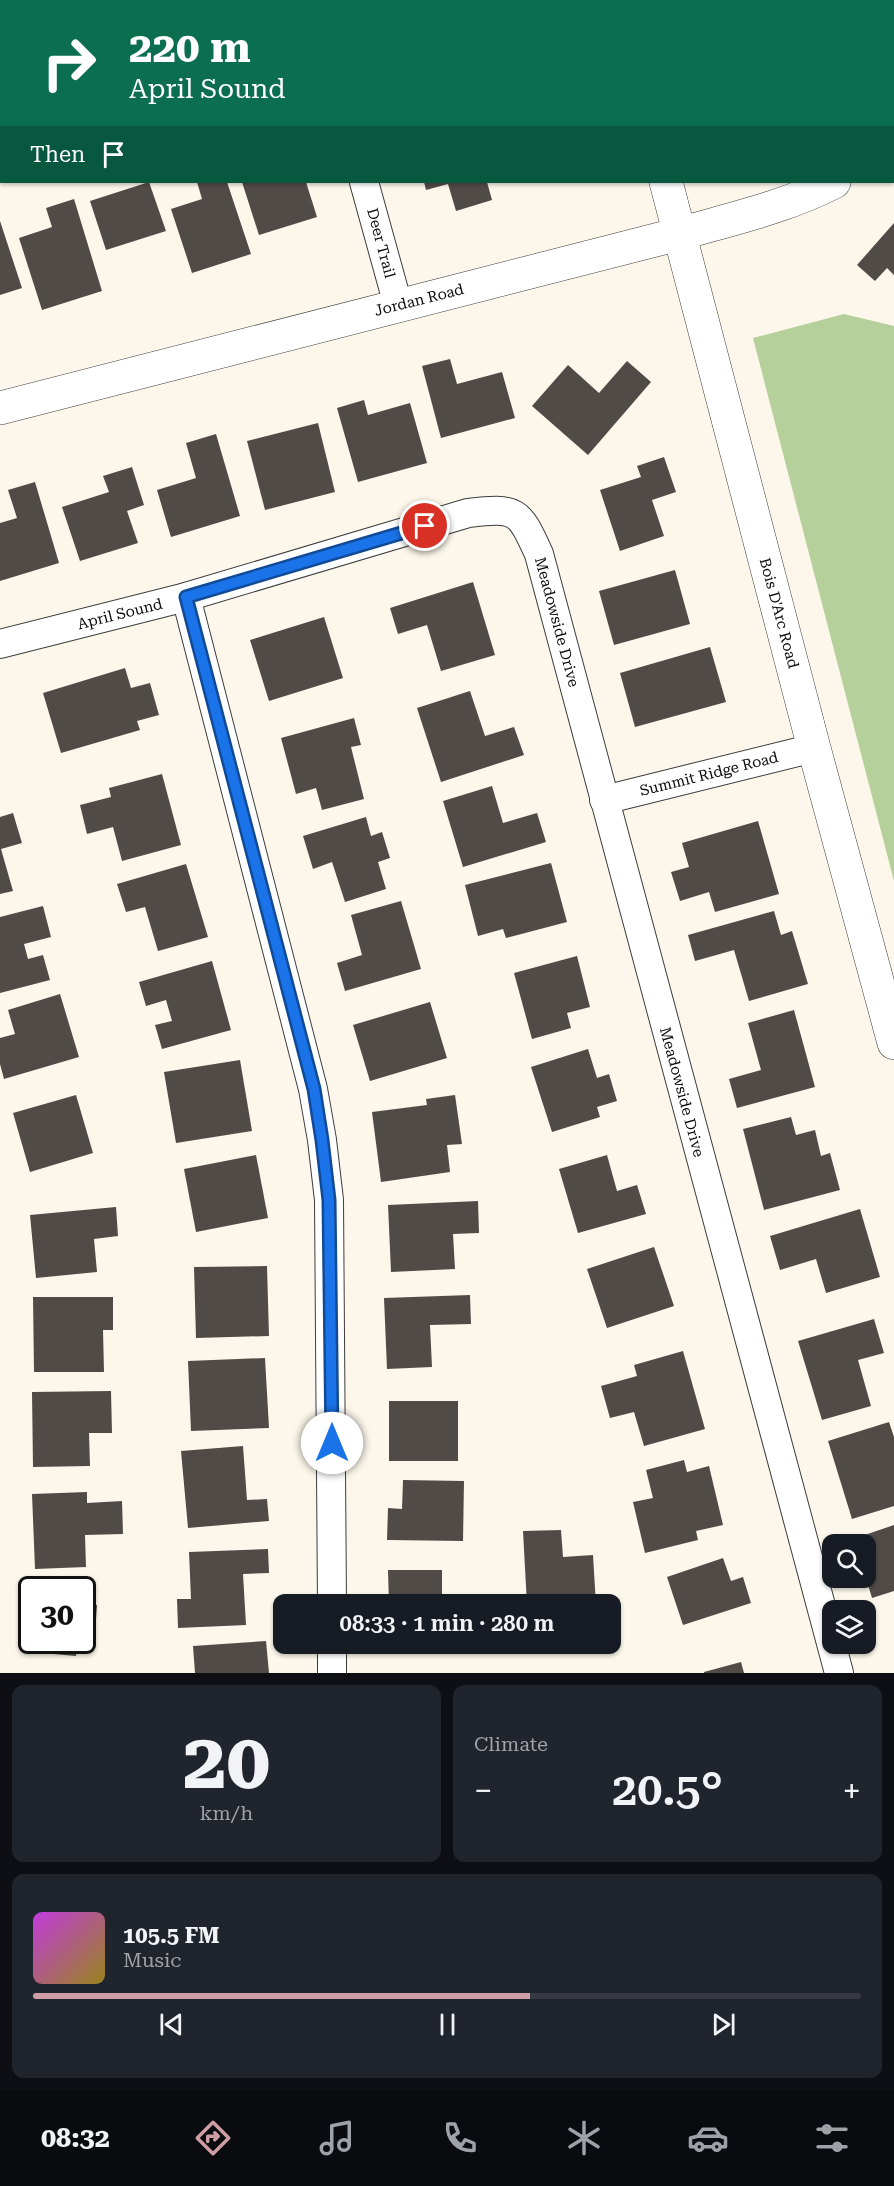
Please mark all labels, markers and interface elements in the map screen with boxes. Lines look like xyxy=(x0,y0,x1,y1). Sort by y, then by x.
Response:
text: 220 m xyxy=(129,23,251,72)
icon: right xyxy=(30,24,108,102)
text: April Sound xyxy=(129,73,286,105)
icon: arrive xyxy=(97,138,130,171)
text: Then xyxy=(30,142,85,167)
street label: Deer Trail xyxy=(363,206,399,280)
street label: Jordan Road xyxy=(372,280,466,320)
pin xyxy=(399,500,450,551)
icon: arrive xyxy=(408,509,441,542)
street label: Meadowside Drive xyxy=(531,555,583,689)
street label: Bois D'Arc Road xyxy=(756,556,803,671)
street label: April Sound xyxy=(76,595,165,633)
street label: Summit Ridge Road xyxy=(638,748,780,800)
street label: Meadowside Drive xyxy=(656,1025,708,1159)
position arrow xyxy=(300,1411,364,1475)
map controls xyxy=(822,1534,876,1654)
button: search xyxy=(822,1534,876,1588)
speed limit sign: 30 xyxy=(18,1576,96,1654)
button: layers xyxy=(822,1600,876,1654)
text: 08:33 · 1 min · 280 m xyxy=(340,1611,554,1636)
text: 20 xyxy=(183,1716,270,1807)
text: Climate xyxy=(474,1732,548,1756)
text: 20.5° xyxy=(612,1763,723,1816)
text: − xyxy=(474,1771,492,1810)
text: + xyxy=(843,1771,861,1810)
text: km/h xyxy=(200,1801,253,1825)
text: 105.5 FM xyxy=(123,1923,220,1948)
text: Music xyxy=(123,1948,182,1972)
icon: previous xyxy=(155,2008,188,2041)
icon: pause xyxy=(431,2008,464,2041)
icon: next xyxy=(707,2008,740,2041)
icon: directions xyxy=(192,2117,234,2159)
icon: music xyxy=(316,2117,358,2159)
icon: phone xyxy=(439,2117,481,2159)
icon: climate xyxy=(563,2117,605,2159)
icon: car xyxy=(687,2117,729,2159)
icon: filters xyxy=(811,2117,853,2159)
text: 08:32 xyxy=(41,2122,110,2154)

